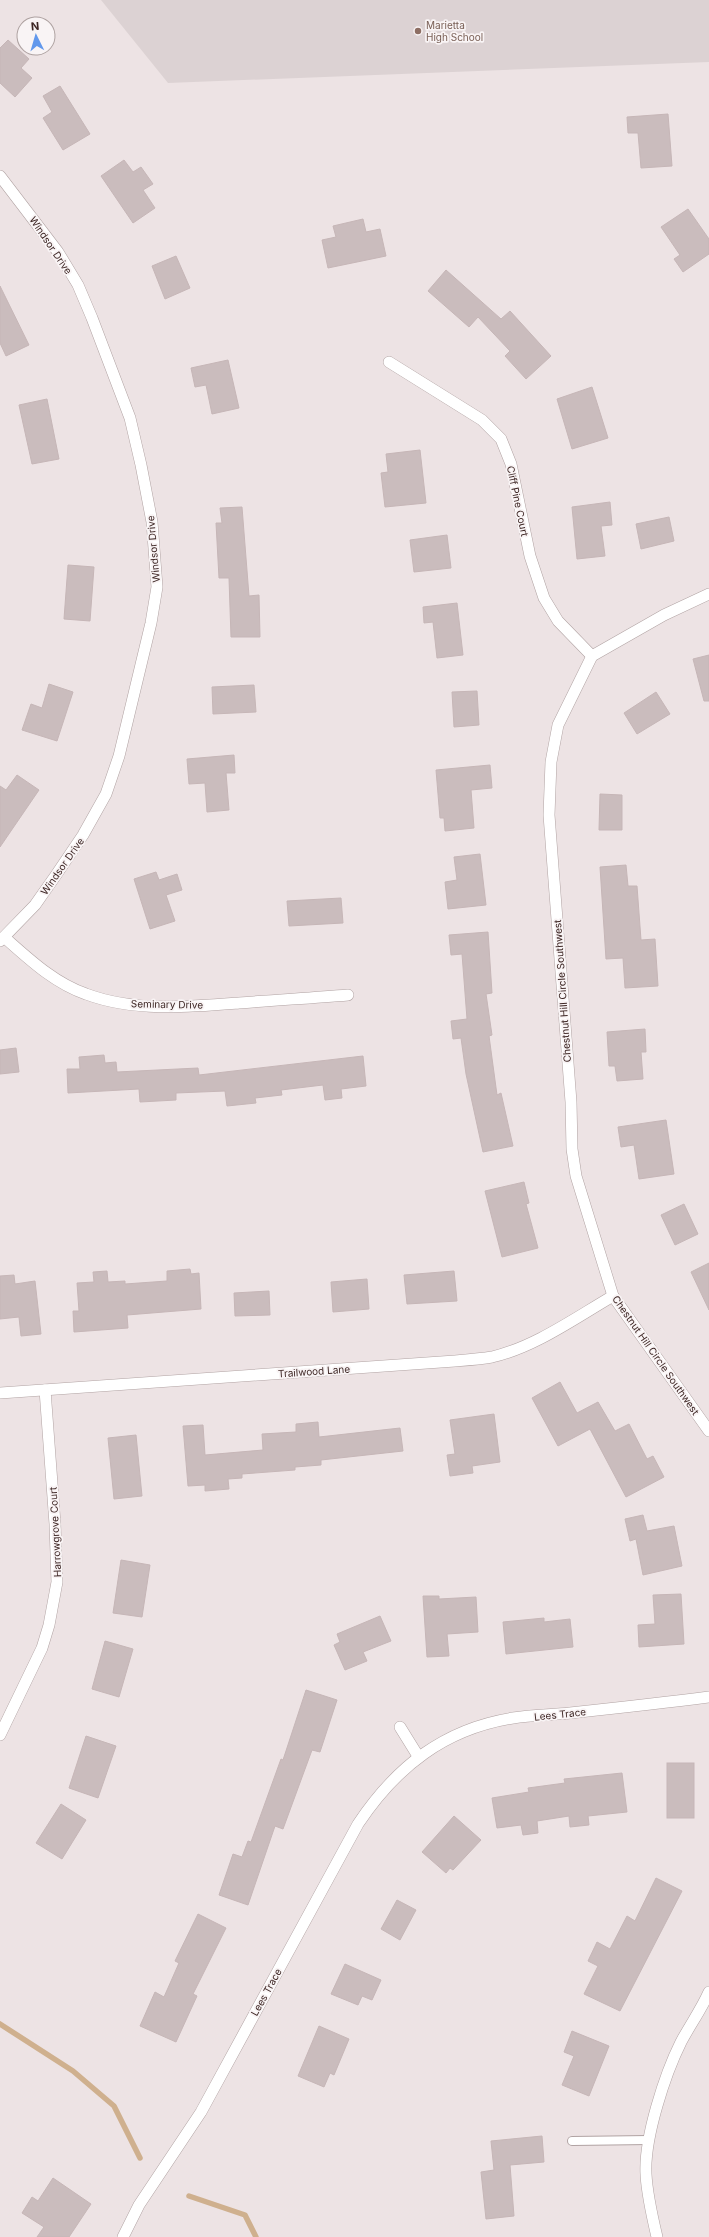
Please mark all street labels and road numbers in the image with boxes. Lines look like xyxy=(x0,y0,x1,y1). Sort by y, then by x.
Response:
street label: Windsor Drive xyxy=(27,214,75,276)
street label: Cliff Pine Court xyxy=(505,465,531,538)
street label: Windsor Drive xyxy=(144,515,162,583)
street label: Windsor Drive xyxy=(38,835,86,897)
street label: Chestnut Hill Circle Southwest xyxy=(551,919,573,1063)
street label: Seminary Drive xyxy=(131,997,203,1011)
street label: Chestnut Hill Circle Southwest xyxy=(610,1293,702,1418)
street label: Trailwood Lane xyxy=(278,1362,351,1379)
street label: Harrowgrove Court xyxy=(47,1486,63,1577)
street label: Lees Trace xyxy=(533,1705,587,1723)
street label: Lees Trace xyxy=(248,1966,284,2018)

